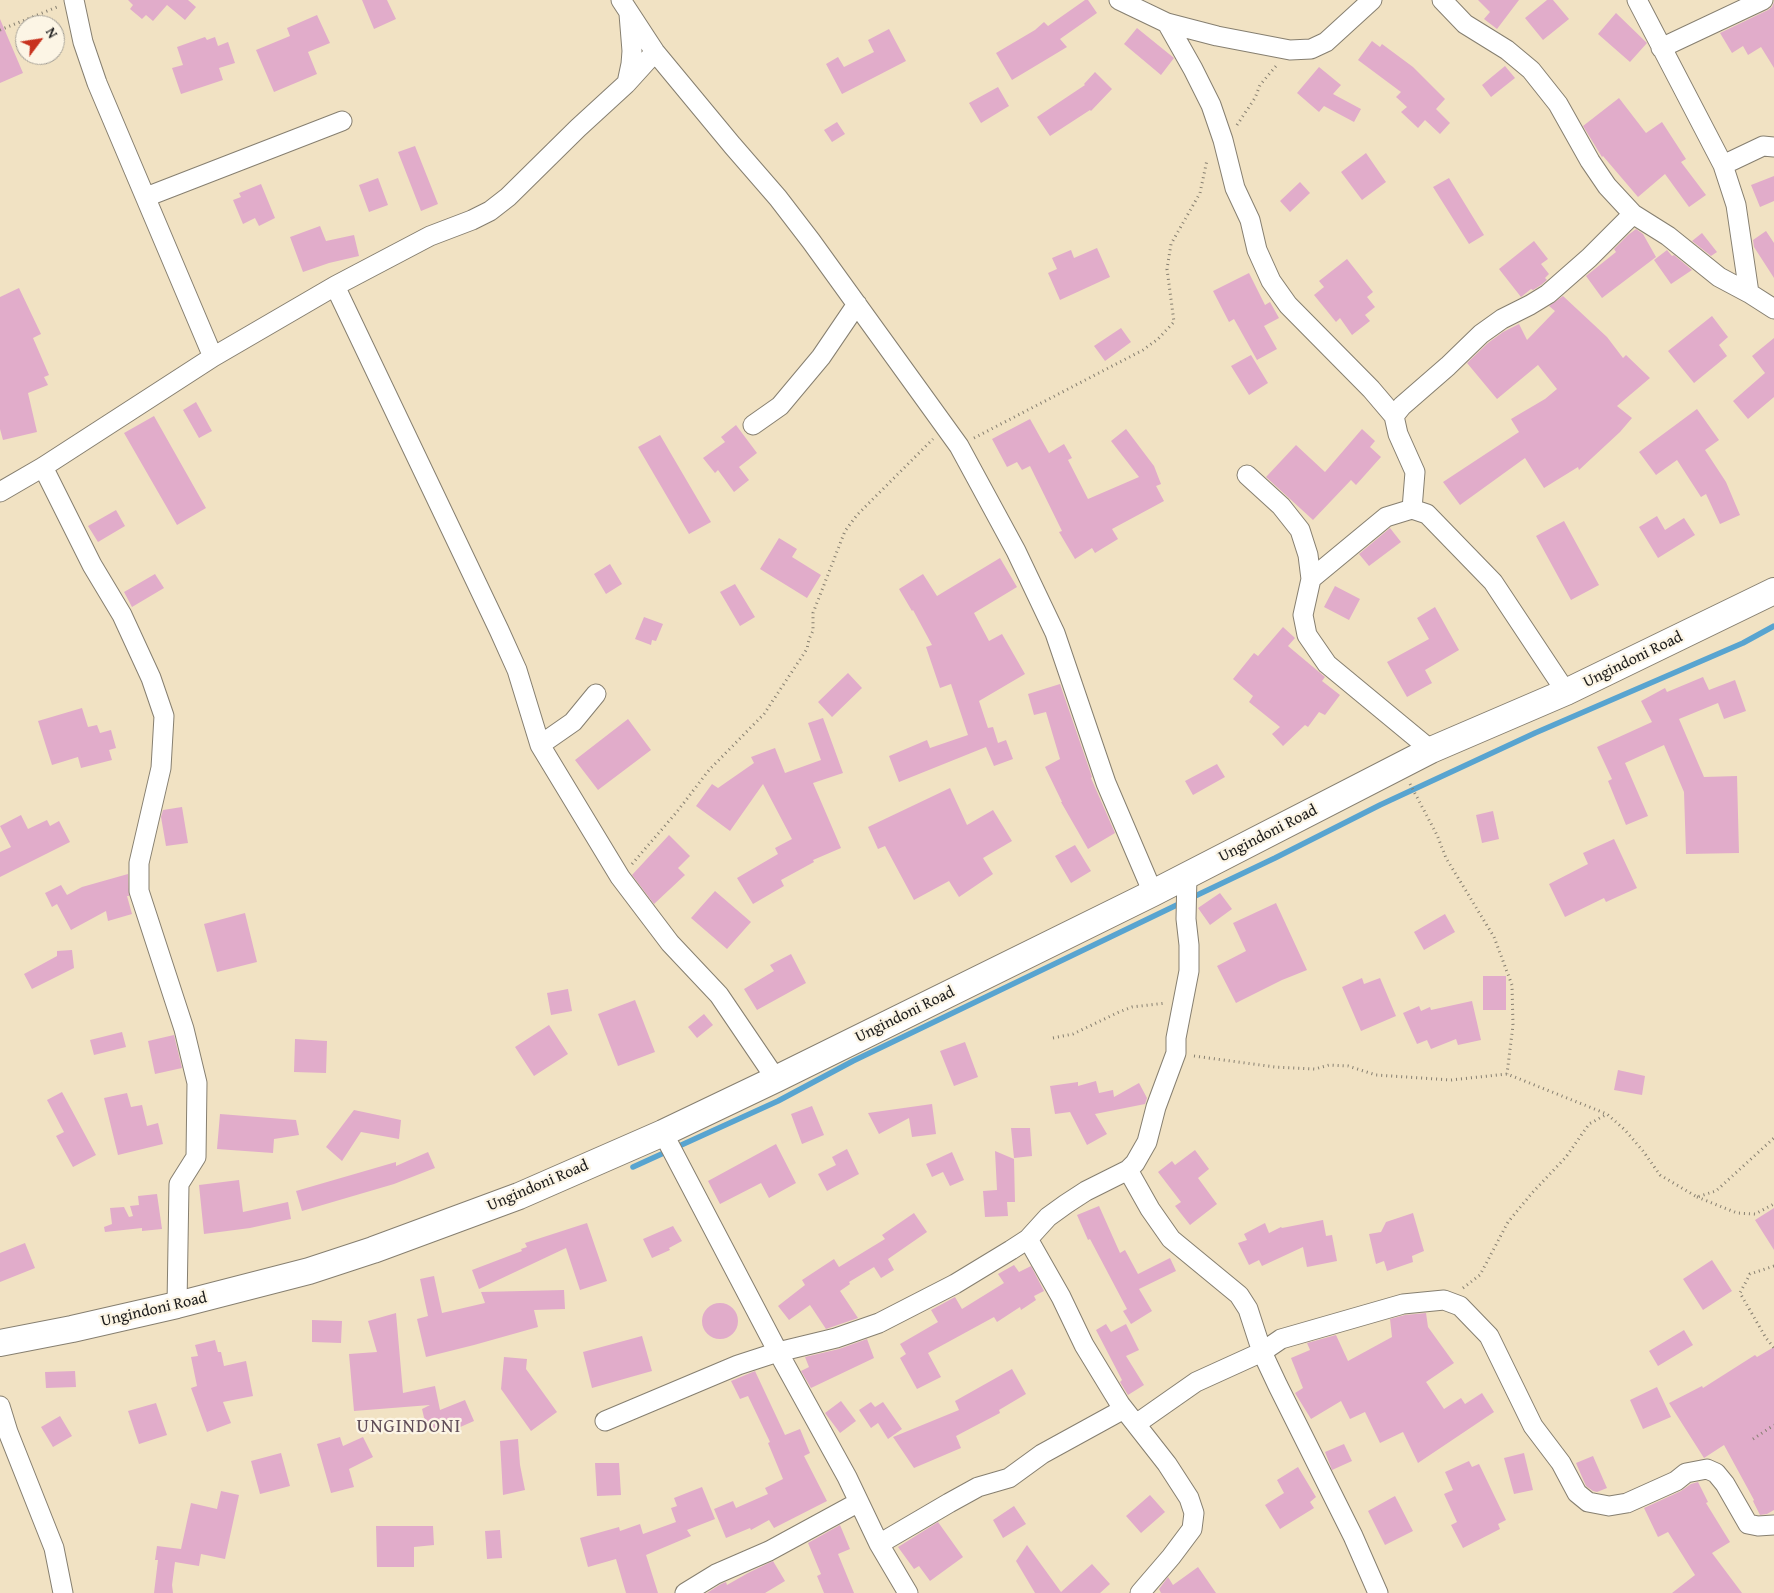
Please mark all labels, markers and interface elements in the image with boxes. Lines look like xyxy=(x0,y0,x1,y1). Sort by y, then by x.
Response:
north arrow xyxy=(15,15,65,65)
text: N xyxy=(41,24,63,42)
street label: Ungindoni Road xyxy=(1580,628,1686,692)
street label: Ungindoni Road xyxy=(1215,801,1321,867)
street label: Ungindoni Road xyxy=(852,983,958,1047)
street label: Ungindoni Road xyxy=(484,1156,592,1216)
street label: Ungindoni Road xyxy=(99,1288,209,1332)
district label: UNGINDONI xyxy=(355,1416,463,1438)

